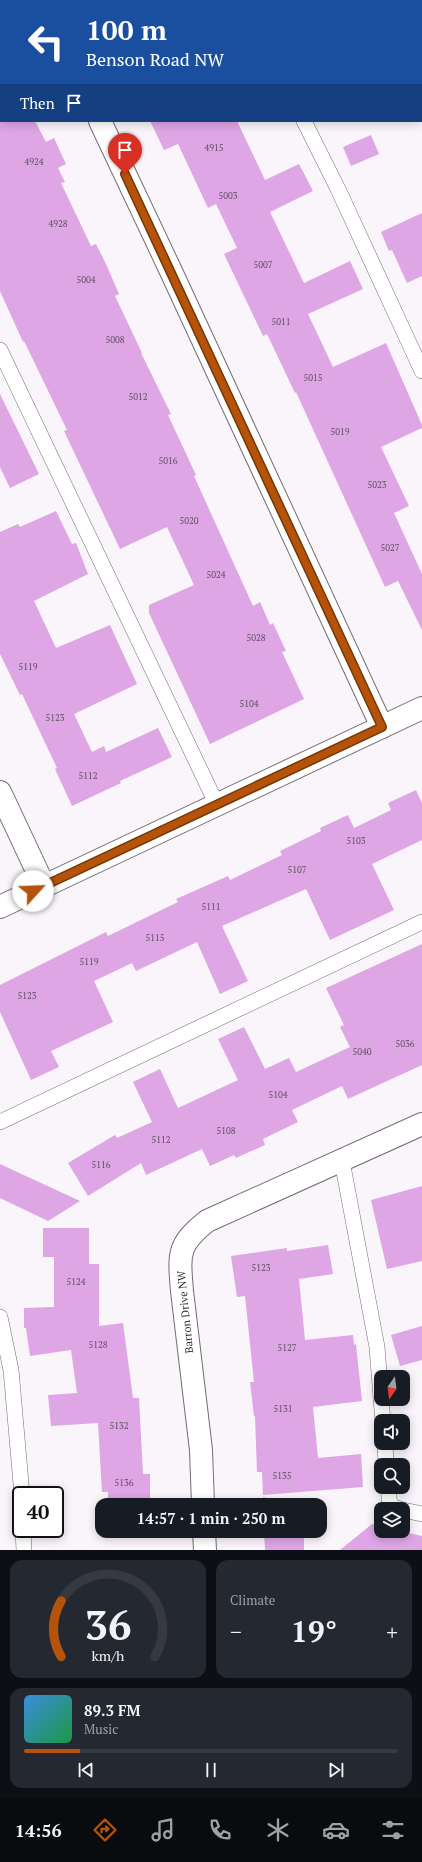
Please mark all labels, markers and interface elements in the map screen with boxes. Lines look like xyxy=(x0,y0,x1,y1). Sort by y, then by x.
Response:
text: 100 m xyxy=(86,11,167,48)
icon: left xyxy=(20,16,72,68)
text: Benson Road NW xyxy=(86,47,224,71)
icon: arrive xyxy=(63,92,85,114)
text: Then xyxy=(20,93,55,113)
pin xyxy=(108,133,142,174)
icon: arrive xyxy=(114,139,136,161)
house number: 4915 xyxy=(204,142,224,154)
house number: 4924 xyxy=(24,156,44,168)
house number: 5003 xyxy=(218,190,238,202)
house number: 4928 xyxy=(48,218,68,230)
house number: 5007 xyxy=(253,259,273,271)
house number: 5004 xyxy=(76,274,96,286)
house number: 5011 xyxy=(271,316,291,328)
house number: 5008 xyxy=(105,334,125,346)
house number: 5015 xyxy=(303,372,323,384)
house number: 5012 xyxy=(128,391,148,403)
house number: 5019 xyxy=(330,426,350,438)
house number: 5016 xyxy=(158,455,178,467)
house number: 5023 xyxy=(367,479,387,491)
house number: 5020 xyxy=(179,515,199,527)
house number: 5027 xyxy=(380,542,400,554)
house number: 5024 xyxy=(206,569,226,581)
house number: 5028 xyxy=(246,632,266,644)
house number: 5119 xyxy=(18,661,38,673)
house number: 5104 xyxy=(239,698,259,710)
house number: 5123 xyxy=(45,712,65,724)
house number: 5112 xyxy=(78,770,98,782)
house number: 5103 xyxy=(346,835,366,847)
house number: 5107 xyxy=(287,864,307,876)
position arrow xyxy=(12,870,54,912)
house number: 5111 xyxy=(201,901,221,913)
house number: 5115 xyxy=(145,932,165,944)
house number: 5119 xyxy=(79,956,99,968)
house number: 5123 xyxy=(17,990,37,1002)
house number: 5036 xyxy=(395,1038,415,1050)
house number: 5040 xyxy=(352,1046,372,1058)
house number: 5104 xyxy=(268,1089,288,1101)
house number: 5108 xyxy=(216,1125,236,1137)
house number: 5112 xyxy=(151,1134,171,1146)
house number: 5116 xyxy=(91,1159,111,1171)
house number: 5123 xyxy=(251,1262,271,1274)
street label: Barron Drive NW xyxy=(174,1269,196,1354)
house number: 5124 xyxy=(66,1276,86,1288)
house number: 5128 xyxy=(88,1339,108,1351)
house number: 5127 xyxy=(277,1342,297,1354)
north arrow xyxy=(374,1370,410,1406)
map controls xyxy=(374,1370,410,1538)
house number: 5131 xyxy=(273,1403,293,1415)
button: sound xyxy=(374,1414,410,1450)
house number: 5132 xyxy=(109,1420,129,1432)
button: search xyxy=(374,1458,410,1494)
house number: 5135 xyxy=(272,1470,292,1482)
house number: 5136 xyxy=(114,1477,134,1489)
speed limit sign: 40 xyxy=(12,1486,64,1538)
button: layers xyxy=(374,1502,410,1538)
text: 14:57 · 1 min · 250 m xyxy=(137,1508,285,1528)
text: Climate xyxy=(230,1591,275,1609)
text: 36 xyxy=(84,1597,132,1652)
text: 19° xyxy=(291,1611,337,1651)
text: − xyxy=(230,1617,242,1646)
text: + xyxy=(386,1617,398,1646)
text: km/h xyxy=(92,1646,125,1665)
text: 89.3 FM xyxy=(84,1700,141,1720)
text: Music xyxy=(84,1720,118,1738)
icon: previous xyxy=(75,1759,97,1781)
icon: pause xyxy=(200,1759,222,1781)
icon: next xyxy=(325,1759,347,1781)
icon: directions xyxy=(91,1816,119,1844)
icon: music xyxy=(149,1816,177,1844)
icon: phone xyxy=(206,1816,234,1844)
icon: climate xyxy=(264,1816,292,1844)
icon: car xyxy=(322,1816,350,1844)
icon: filters xyxy=(379,1816,407,1844)
text: 14:56 xyxy=(15,1818,62,1842)

